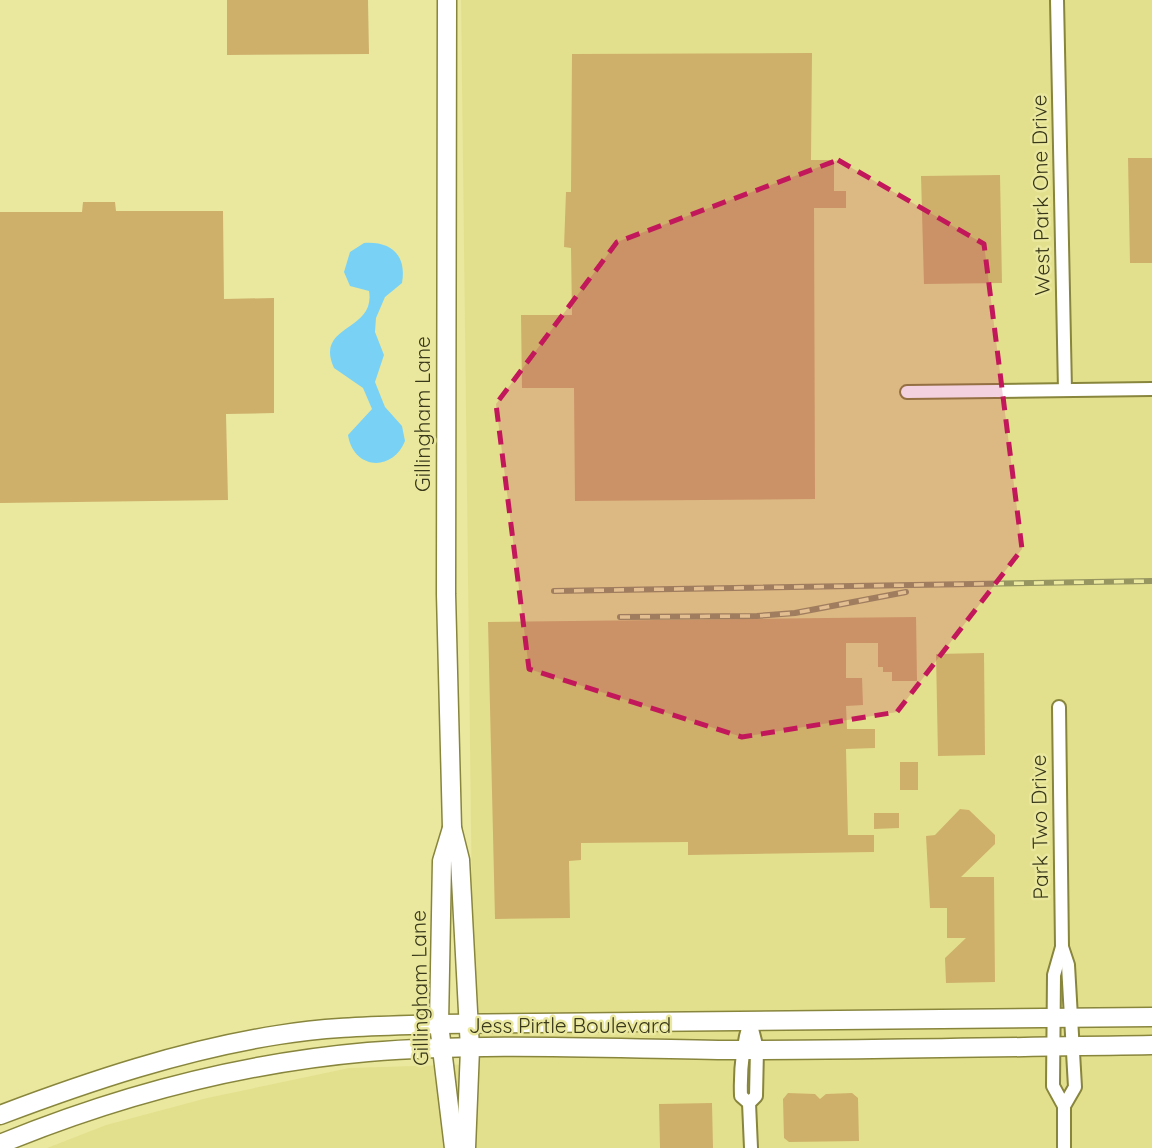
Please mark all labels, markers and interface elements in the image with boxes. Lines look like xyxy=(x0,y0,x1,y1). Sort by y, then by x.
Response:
street label: West Park One Drive xyxy=(1025,94,1055,296)
street label: Gillingham Lane xyxy=(409,336,435,492)
street label: Park Two Drive xyxy=(1025,754,1053,900)
street label: Gillingham Lane xyxy=(405,910,433,1066)
street label: Jess Pirtle Boulevard xyxy=(469,1012,671,1038)

